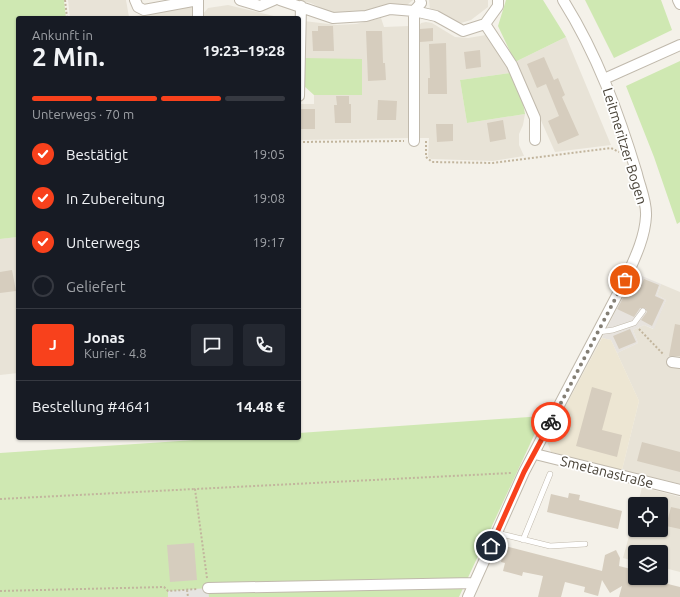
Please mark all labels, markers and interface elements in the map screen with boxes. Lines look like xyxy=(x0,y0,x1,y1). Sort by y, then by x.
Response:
text: Ankunft in xyxy=(32,28,93,42)
text: 2 Min. xyxy=(32,42,105,71)
text: 19:23–19:28 xyxy=(202,42,285,59)
street label: Leitmeritzer Bogen xyxy=(600,86,650,206)
text: Unterwegs · 70 m xyxy=(32,107,134,121)
icon: check xyxy=(32,143,54,165)
text: Bestätigt xyxy=(66,146,128,163)
text: 19:05 xyxy=(252,147,285,161)
icon: check xyxy=(32,187,54,209)
text: In Zubereitung xyxy=(66,190,165,207)
text: 19:08 xyxy=(252,191,285,205)
icon: check xyxy=(32,231,54,253)
text: Unterwegs xyxy=(66,234,140,251)
text: 19:17 xyxy=(252,235,285,249)
pin xyxy=(608,263,642,297)
icon: bag xyxy=(614,269,636,291)
text: Geliefert xyxy=(66,278,126,295)
button: chat xyxy=(191,324,233,366)
button: phone xyxy=(243,324,285,366)
text: Jonas xyxy=(84,329,125,346)
text: J xyxy=(49,336,57,353)
text: Kurier · 4.8 xyxy=(84,346,147,360)
text: Bestellung #4641 xyxy=(32,398,151,415)
text: 14.48 € xyxy=(235,398,285,415)
courier xyxy=(531,402,571,442)
icon: bike xyxy=(540,411,562,433)
street label: Smetanastraße xyxy=(559,453,655,491)
map controls xyxy=(628,497,668,585)
button: locate xyxy=(628,497,668,537)
pin xyxy=(474,529,508,563)
icon: home xyxy=(480,535,502,557)
button: layers xyxy=(628,545,668,585)

